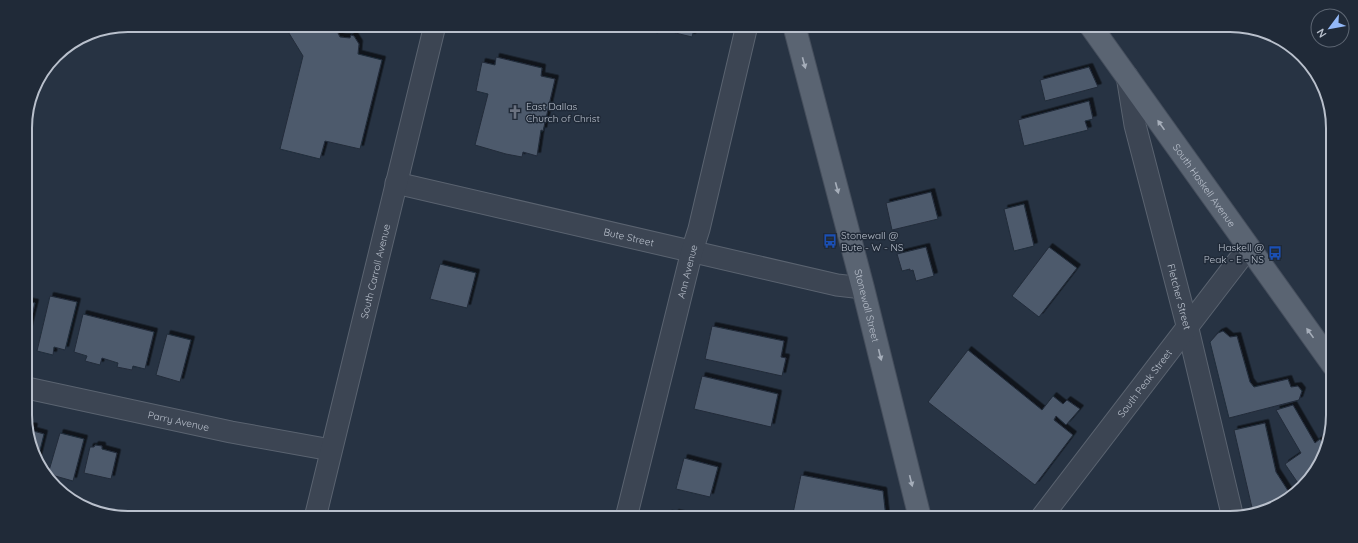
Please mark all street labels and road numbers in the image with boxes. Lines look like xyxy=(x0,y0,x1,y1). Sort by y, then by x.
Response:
street label: South Haskell Avenue xyxy=(1170,141,1239,230)
street label: South Carroll Avenue xyxy=(357,222,393,320)
street label: Bute Street xyxy=(602,225,656,249)
street label: Ann Avenue xyxy=(674,243,700,300)
street label: Fletcher Street xyxy=(1165,262,1195,331)
street label: Stonewall Street xyxy=(852,268,883,344)
street label: South Peak Street xyxy=(1114,346,1175,420)
street label: Parry Avenue xyxy=(147,408,211,434)

